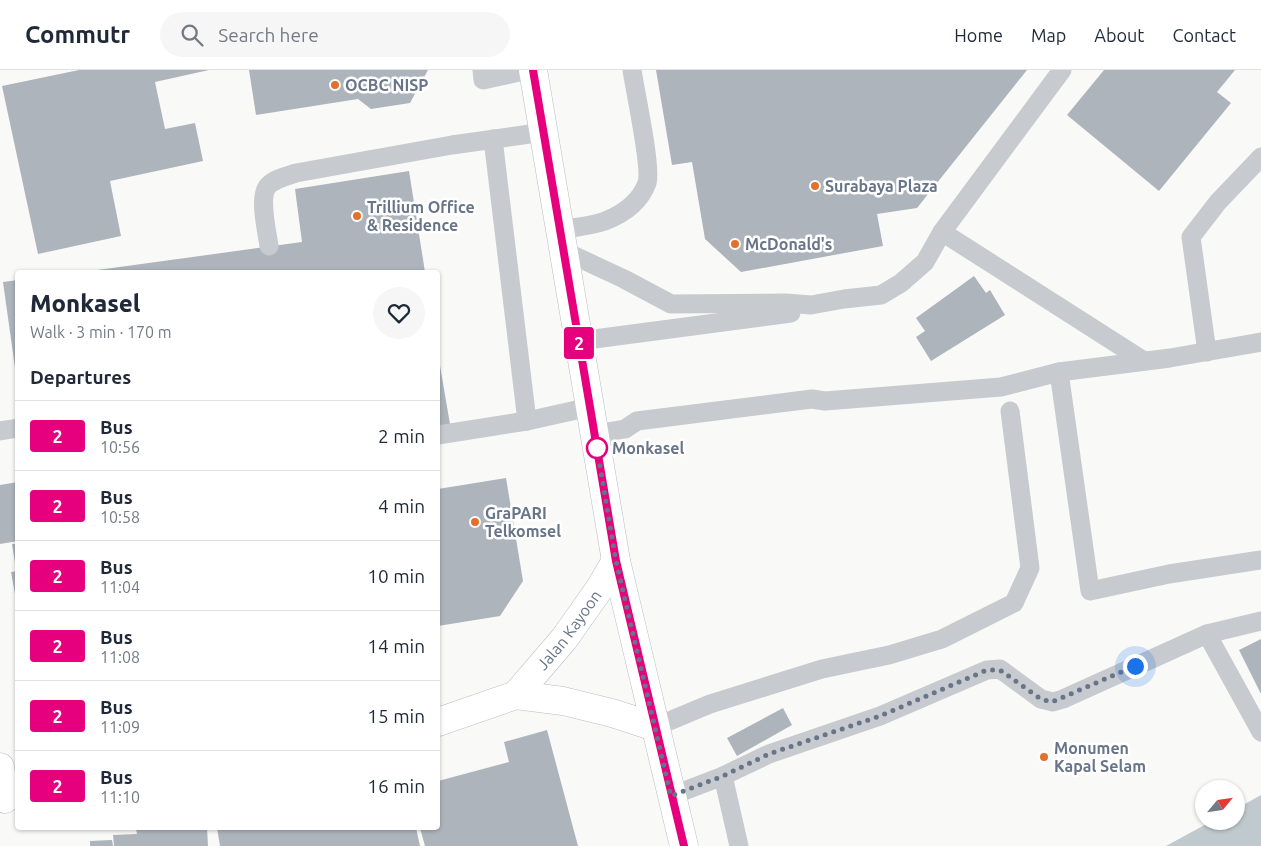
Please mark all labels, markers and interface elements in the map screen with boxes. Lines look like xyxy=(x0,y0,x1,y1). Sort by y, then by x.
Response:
search box xyxy=(160,12,510,57)
text: Commutr xyxy=(25,21,130,48)
icon: search xyxy=(178,21,206,49)
text: Search here xyxy=(218,24,319,46)
text: Home xyxy=(954,25,1003,45)
text: Map xyxy=(1031,25,1066,45)
text: About xyxy=(1094,25,1144,45)
text: Contact xyxy=(1172,25,1236,45)
place label: OCBC NISP xyxy=(345,76,428,94)
marker: OCBC NISP xyxy=(329,79,341,91)
place label: Surabaya Plaza xyxy=(825,177,938,195)
marker: Surabaya Plaza xyxy=(809,180,821,192)
place label: Trillium Office & Residence xyxy=(367,198,475,234)
marker: Trillium Office & Residence xyxy=(351,210,363,222)
place label: McDonald's xyxy=(745,235,832,253)
marker: McDonald's xyxy=(729,238,741,250)
button: heart xyxy=(373,287,425,339)
text: Monkasel xyxy=(30,290,140,317)
text: Walk · 3 min · 170 m xyxy=(30,323,172,341)
line badge: 2 xyxy=(563,327,595,359)
text: 2 xyxy=(574,333,584,353)
text: Departures xyxy=(30,366,131,388)
text: Bus xyxy=(100,416,133,438)
text: 2 min xyxy=(378,425,425,447)
text: 2 xyxy=(52,426,63,446)
marker: Monkasel xyxy=(586,437,608,459)
text: 10:56 xyxy=(100,438,140,456)
place label: Monkasel xyxy=(612,439,685,457)
text: Bus xyxy=(100,486,133,508)
text: 4 min xyxy=(378,495,425,517)
text: 2 xyxy=(52,496,63,516)
place label: GraPARI Telkomsel xyxy=(485,504,561,540)
text: 10:58 xyxy=(100,508,140,526)
marker: GraPARI Telkomsel xyxy=(469,516,481,528)
text: Bus xyxy=(100,556,133,578)
text: 10 min xyxy=(367,565,425,587)
text: 2 xyxy=(52,566,63,586)
text: 11:04 xyxy=(100,578,140,596)
street label: Jalan Kayoon xyxy=(533,587,605,673)
text: Bus xyxy=(100,626,133,648)
text: 14 min xyxy=(367,635,425,657)
text: 2 xyxy=(52,636,63,656)
text: 11:08 xyxy=(100,648,140,666)
your location xyxy=(1123,654,1148,679)
text: Bus xyxy=(100,696,133,718)
text: 15 min xyxy=(367,705,425,727)
text: 2 xyxy=(52,706,63,726)
text: 11:09 xyxy=(100,718,140,736)
place label: Monumen Kapal Selam xyxy=(1054,739,1146,775)
marker: Monumen Kapal Selam xyxy=(1038,751,1050,763)
text: Bus xyxy=(100,766,133,788)
text: 16 min xyxy=(367,775,425,797)
text: 2 xyxy=(52,776,63,796)
north arrow xyxy=(1195,780,1245,830)
map controls xyxy=(1195,780,1245,830)
text: 11:10 xyxy=(100,788,140,806)

